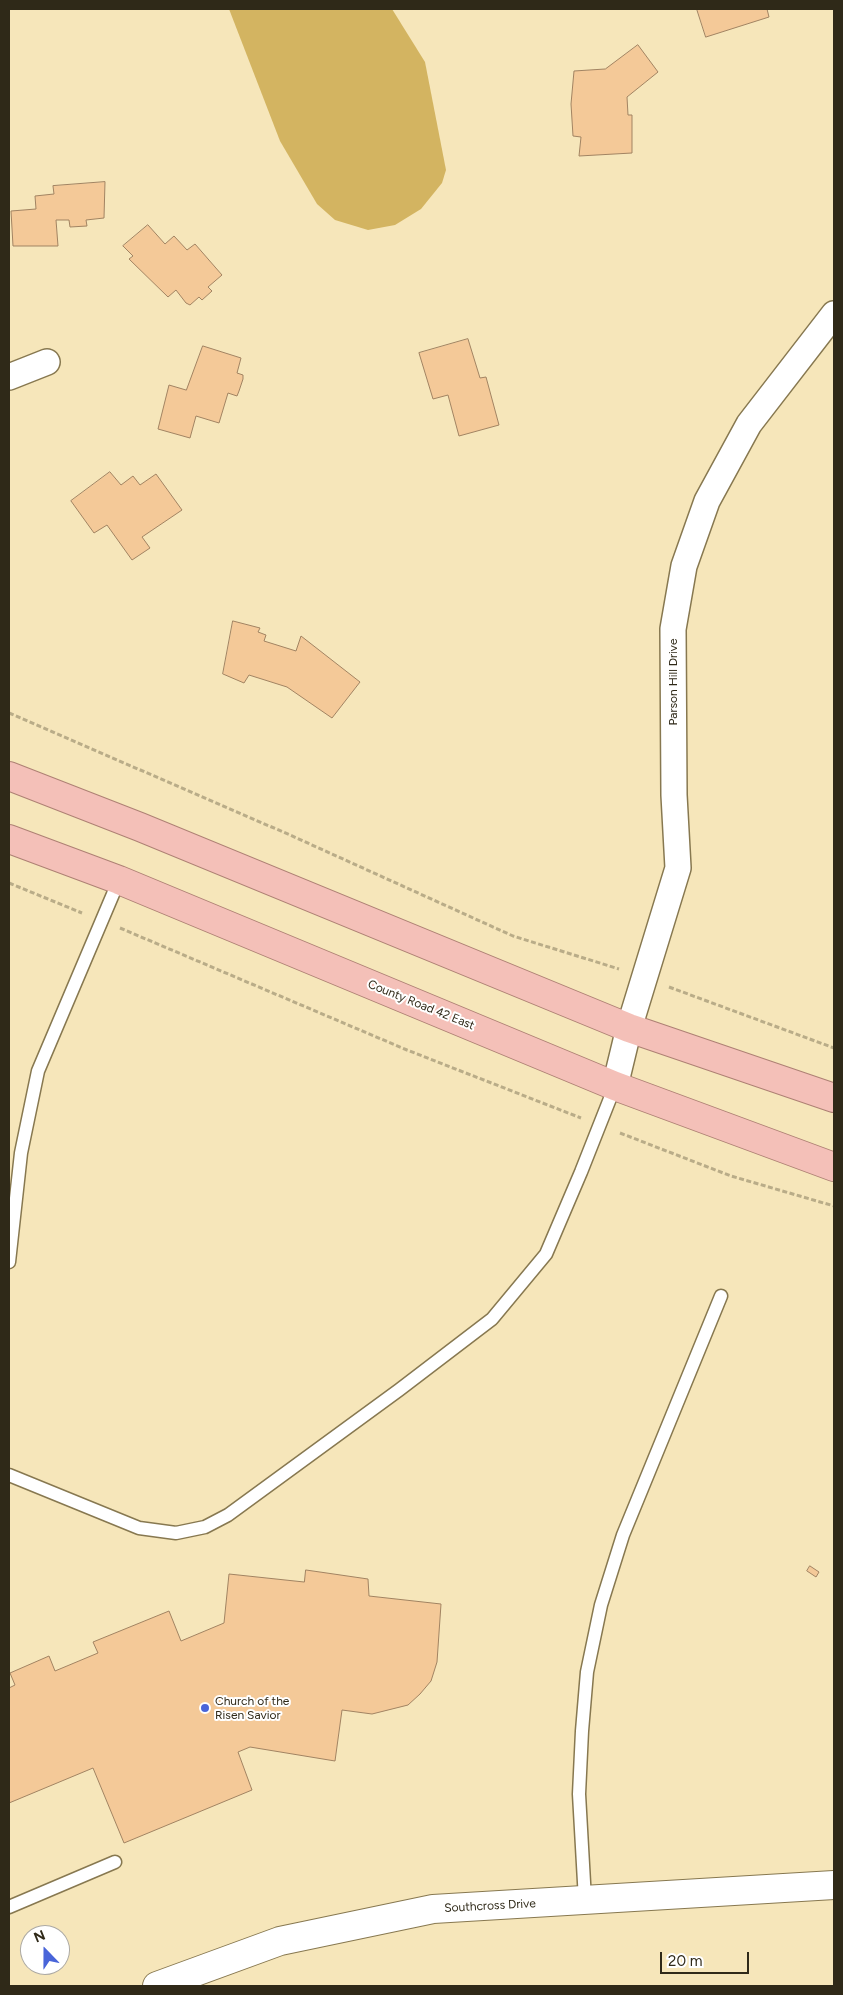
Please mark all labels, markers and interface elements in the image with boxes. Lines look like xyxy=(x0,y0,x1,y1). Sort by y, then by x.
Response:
street label: Parson Hill Drive xyxy=(666,638,680,726)
street label: County Road 42 East xyxy=(366,977,476,1033)
place label: Church of the Risen Savior xyxy=(215,1694,289,1722)
marker: Church of the Risen Savior xyxy=(199,1702,211,1714)
street label: Southcross Drive xyxy=(444,1896,536,1916)
north arrow xyxy=(20,1925,70,1975)
text: N xyxy=(31,1927,48,1946)
scale bar xyxy=(663,1942,752,1974)
text: 20 m xyxy=(668,1952,702,1970)

